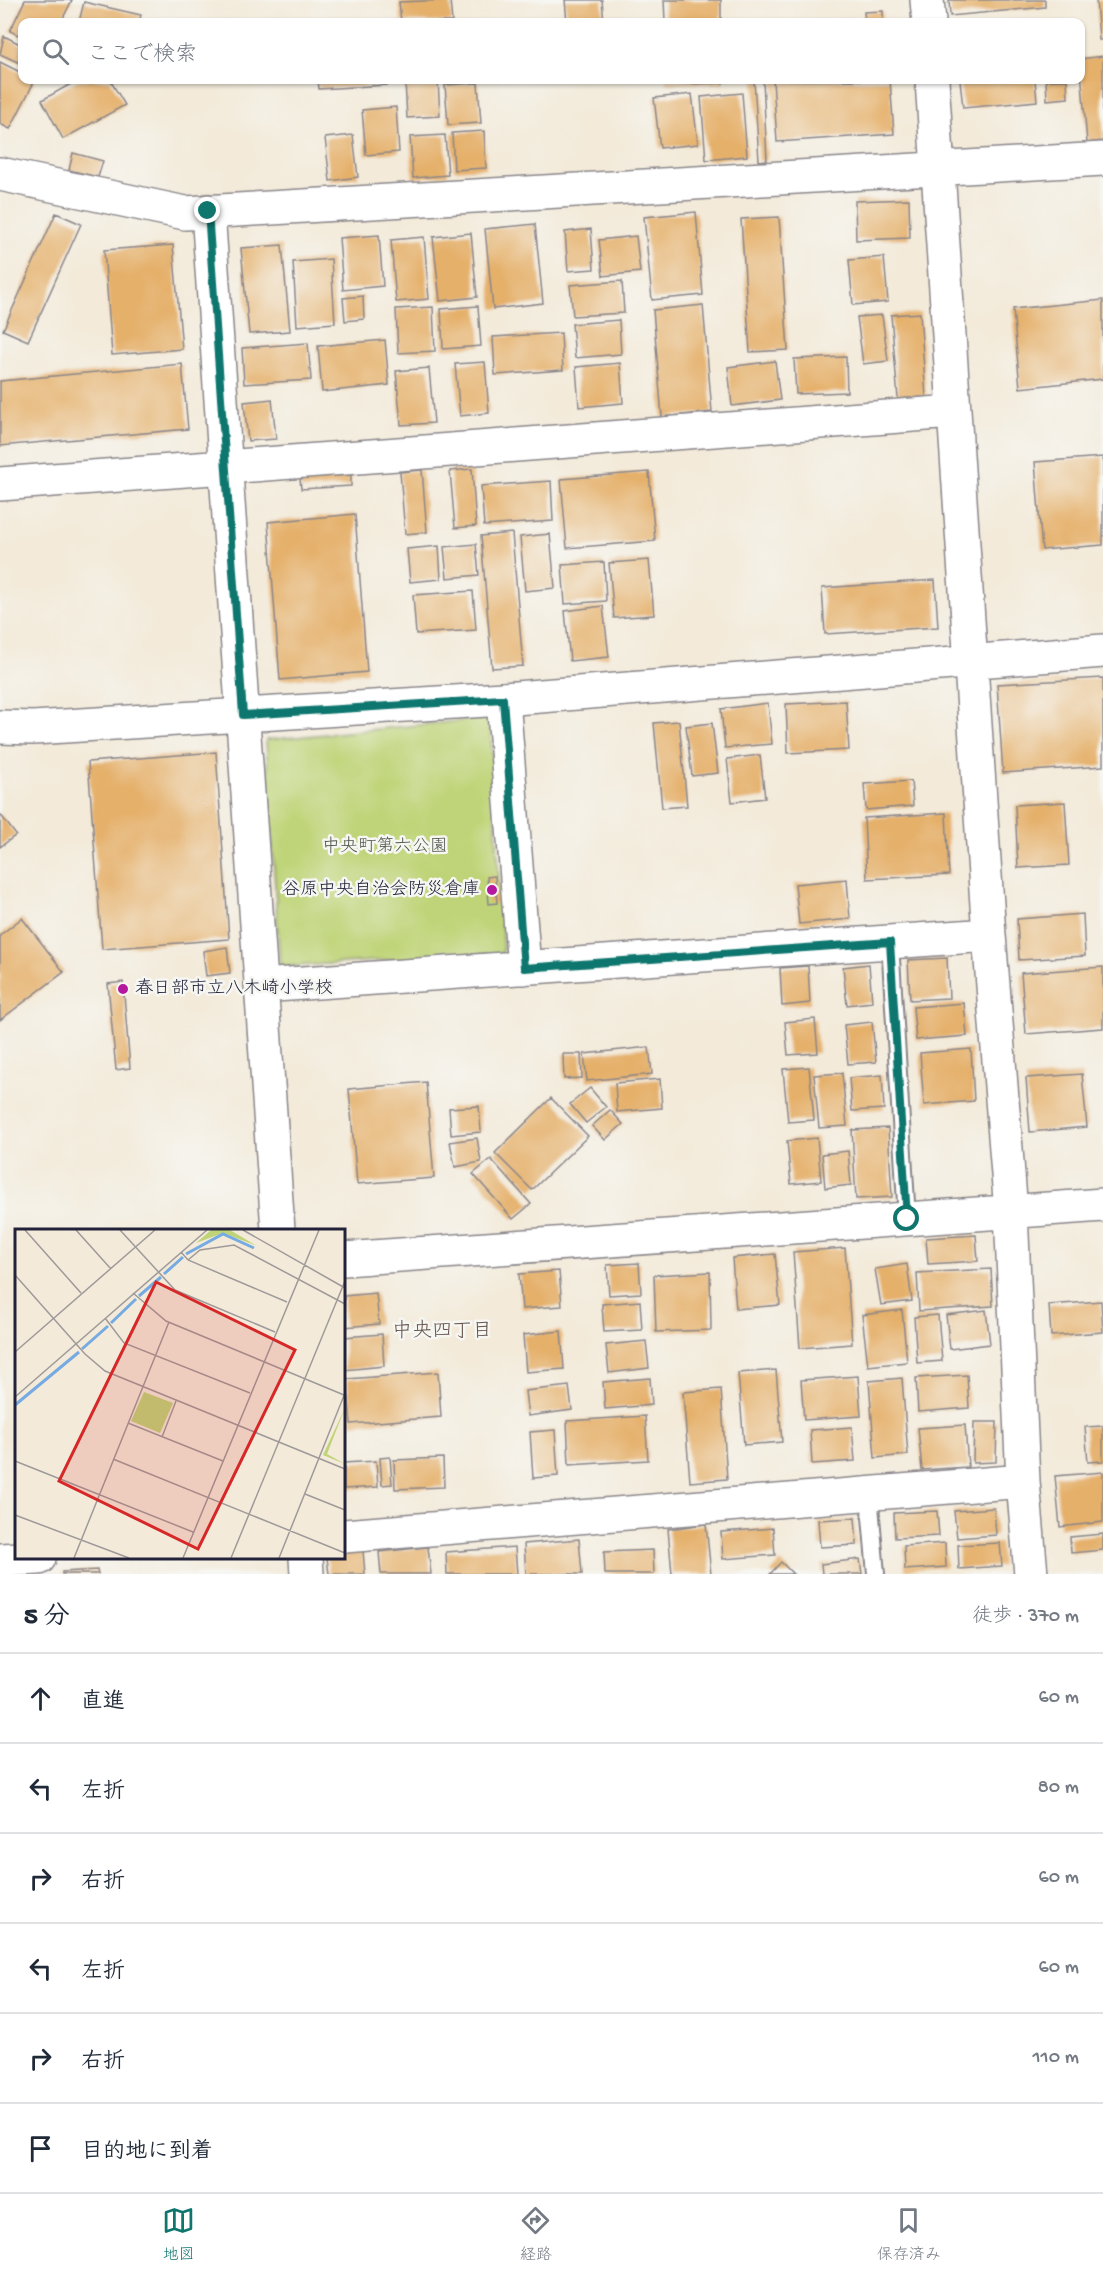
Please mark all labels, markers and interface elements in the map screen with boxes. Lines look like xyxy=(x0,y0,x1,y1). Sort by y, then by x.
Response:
search box xyxy=(18,18,1085,84)
icon: search xyxy=(39,35,72,68)
text: ここで検索 xyxy=(87,43,197,69)
route end xyxy=(194,197,220,223)
park label: 中央町第六公園 xyxy=(322,836,448,858)
place label: 谷原中央自治会防災倉庫 xyxy=(282,879,480,901)
marker: 谷原中央自治会防災倉庫 xyxy=(485,883,499,897)
place label: 春日部市立八木崎小学校 xyxy=(135,978,333,1000)
marker: 春日部市立八木崎小学校 xyxy=(116,982,130,996)
route start xyxy=(893,1205,919,1231)
inset map xyxy=(15,1229,345,1559)
district label: 中央四丁目 xyxy=(392,1319,492,1344)
text: 5 分 xyxy=(24,1603,70,1634)
text: 徒歩 · 370 m xyxy=(972,1606,1079,1629)
icon: ahead xyxy=(24,1682,57,1715)
text: 60 m xyxy=(1039,1687,1079,1710)
text: 直進 xyxy=(81,1690,125,1716)
icon: left xyxy=(24,1772,57,1805)
text: 80 m xyxy=(1038,1777,1079,1800)
text: 左折 xyxy=(81,1780,125,1806)
icon: right xyxy=(24,1862,57,1895)
text: 60 m xyxy=(1039,1867,1079,1890)
text: 右折 xyxy=(81,1870,125,1896)
icon: left xyxy=(24,1952,57,1985)
text: 60 m xyxy=(1039,1957,1079,1980)
text: 左折 xyxy=(81,1960,125,1986)
icon: right xyxy=(24,2042,57,2075)
text: 110 m xyxy=(1033,2047,1079,2070)
text: 右折 xyxy=(81,2050,125,2076)
icon: arrive xyxy=(24,2132,57,2165)
text: 目的地に到着 xyxy=(81,2140,213,2166)
tab: 地図 xyxy=(162,2204,195,2266)
tab: 経路 xyxy=(519,2204,552,2266)
tab: 保存済み xyxy=(877,2204,941,2266)

